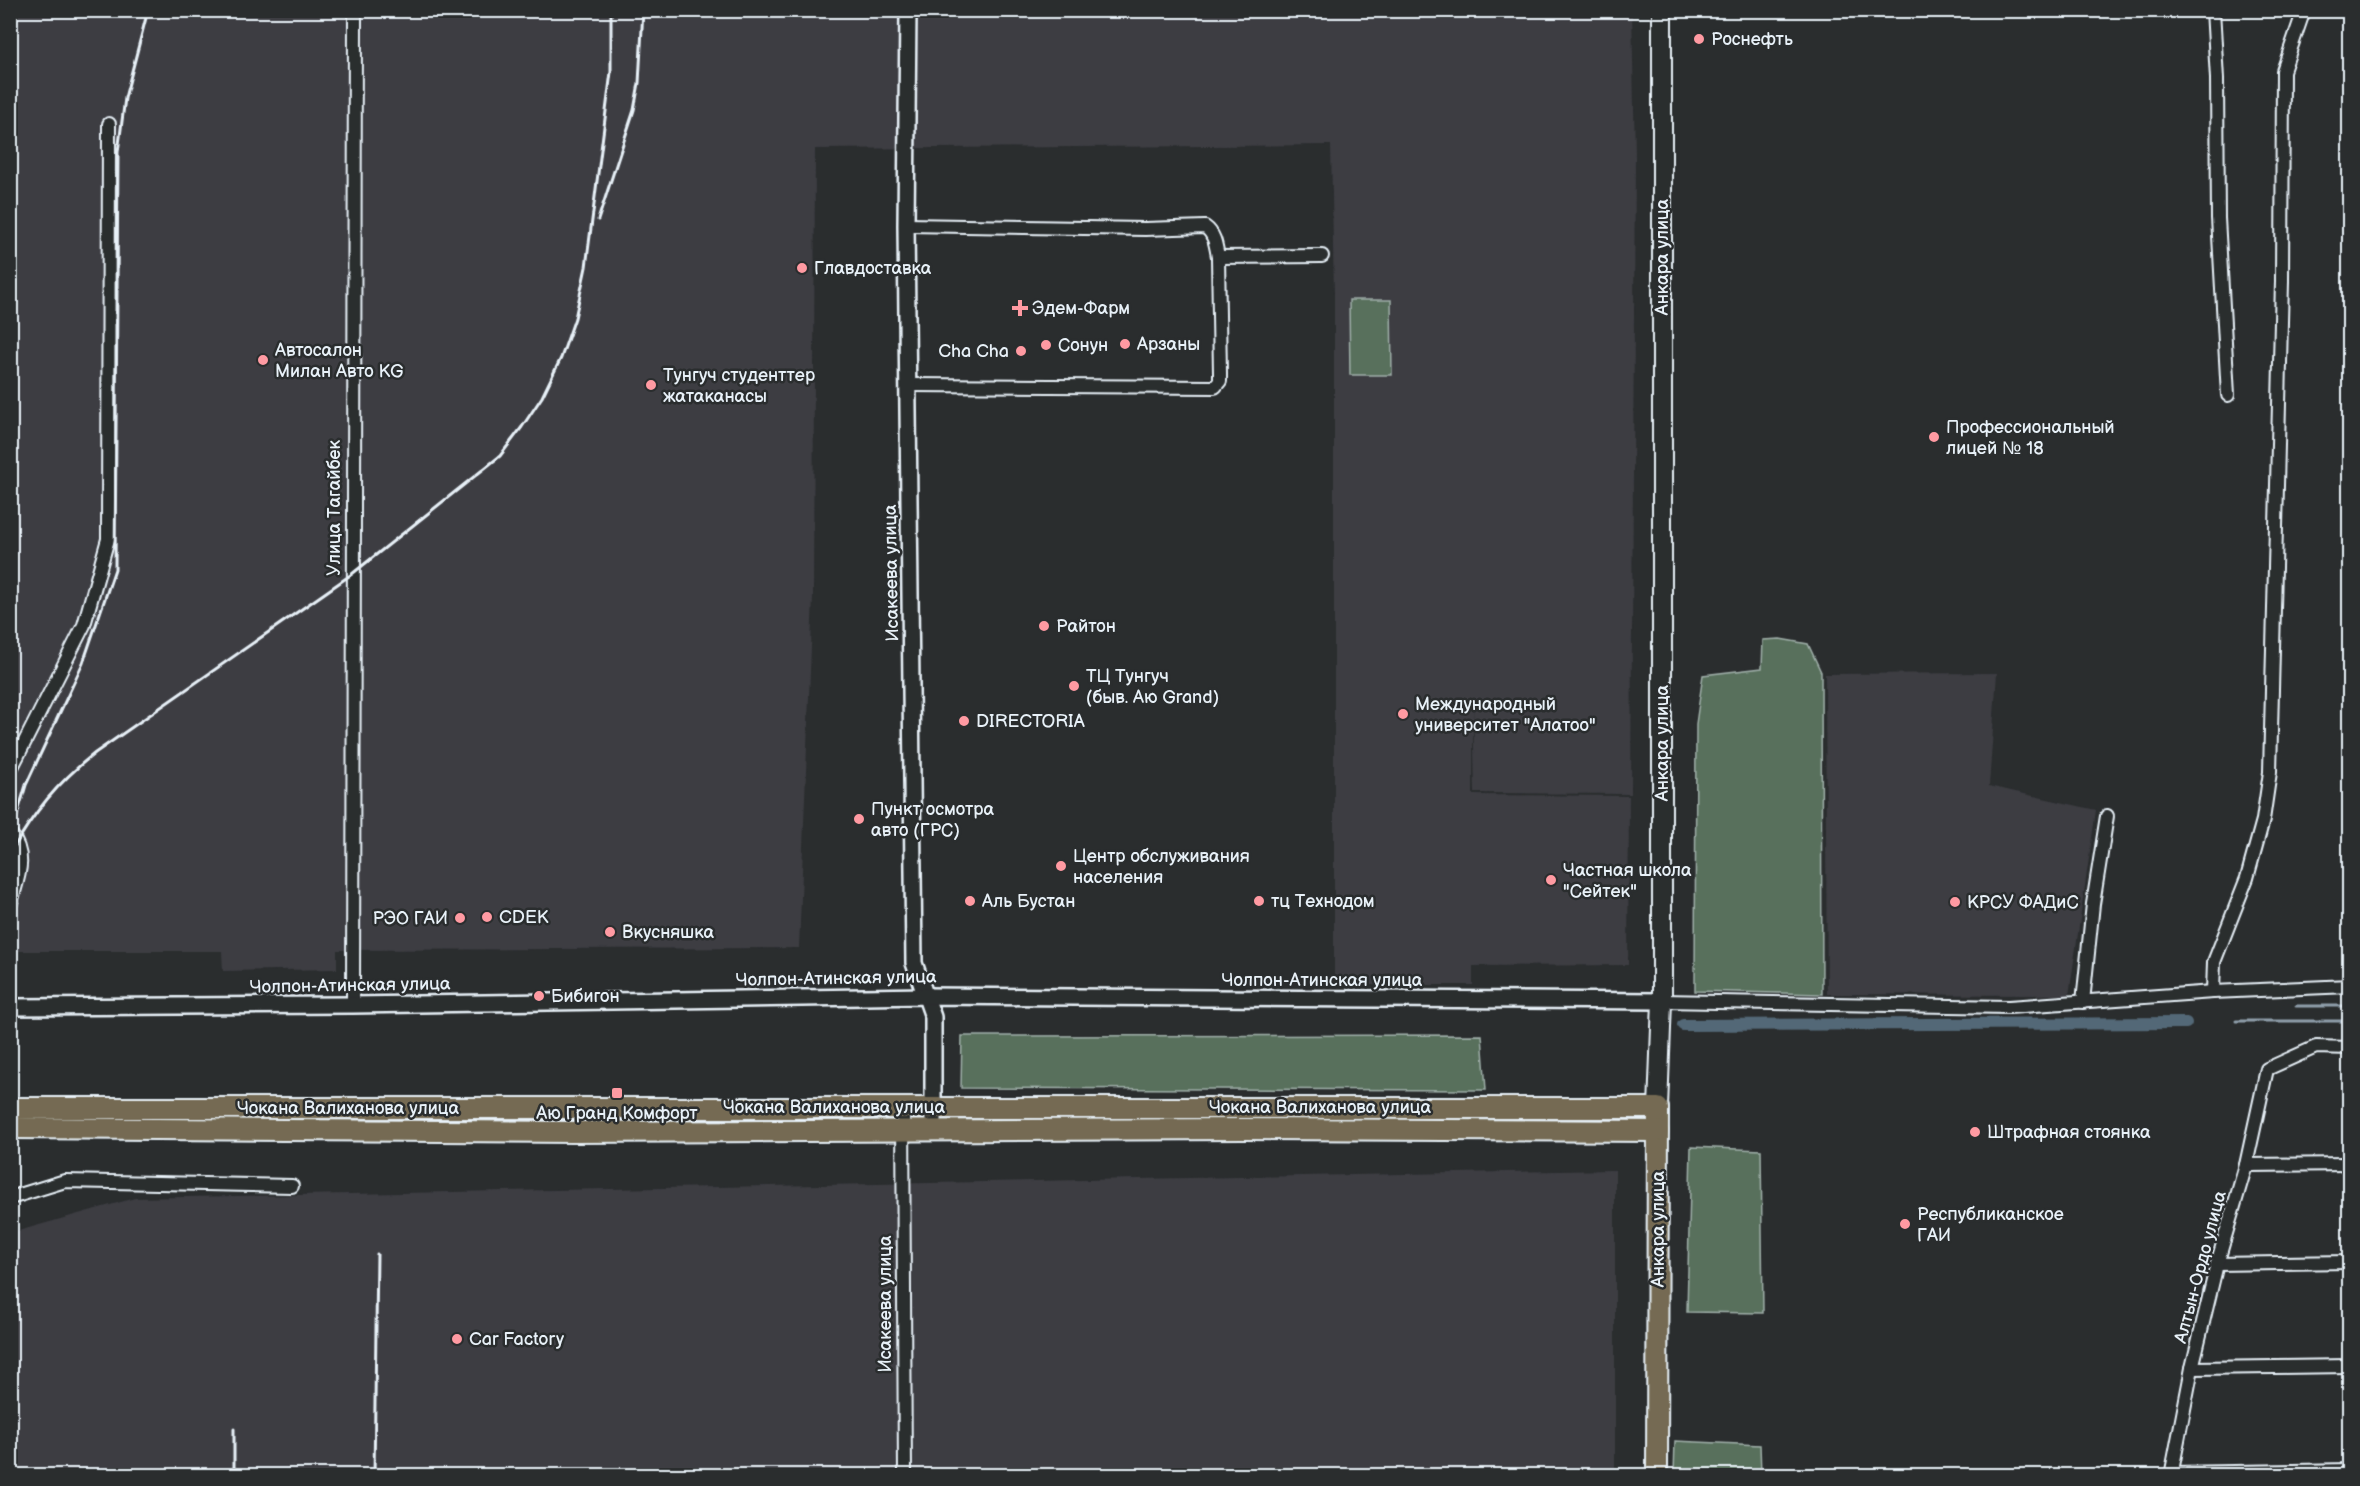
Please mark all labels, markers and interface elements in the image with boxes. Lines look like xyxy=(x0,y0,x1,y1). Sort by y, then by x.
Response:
place label: Роснефть xyxy=(1711,29,1793,50)
marker: Роснефть xyxy=(1692,32,1706,46)
street label: Анкара улица xyxy=(1652,198,1673,316)
place label: Главдоставка xyxy=(814,258,932,279)
marker: Главдоставка xyxy=(795,261,809,275)
place label: Эдем-Фарм xyxy=(1032,298,1130,319)
marker: Эдем-Фарм xyxy=(1013,301,1027,315)
place label: Арзаны xyxy=(1136,334,1200,355)
place label: Сонун xyxy=(1058,335,1108,356)
marker: Арзаны xyxy=(1118,337,1132,351)
marker: Сонун xyxy=(1039,338,1053,352)
place label: Автосалон Милан Авто KG xyxy=(274,340,404,382)
place label: Cha Cha xyxy=(938,341,1009,362)
marker: Cha Cha xyxy=(1014,344,1028,358)
marker: Автосалон Милан Авто KG xyxy=(256,353,270,367)
place label: Тунгуч студенттер жатаканасы xyxy=(663,365,815,407)
marker: Тунгуч студенттер жатаканасы xyxy=(644,378,658,392)
place label: Профессиональный лицей № 18 xyxy=(1946,417,2115,459)
marker: Профессиональный лицей № 18 xyxy=(1927,430,1941,444)
street label: Улица Тагайбек xyxy=(324,439,345,576)
street label: Исакеева улица xyxy=(880,504,903,642)
place label: Райтон xyxy=(1056,616,1116,637)
marker: Райтон xyxy=(1037,619,1051,633)
place label: ТЦ Тунгуч (быв. Аю Grand) xyxy=(1086,666,1219,708)
marker: ТЦ Тунгуч (быв. Аю Grand) xyxy=(1067,679,1081,693)
street label: Анкара улица xyxy=(1652,684,1673,802)
place label: Международный университет "Алатоо" xyxy=(1415,694,1596,736)
marker: Международный университет "Алатоо" xyxy=(1396,707,1410,721)
place label: DIRECTORIA xyxy=(976,711,1085,732)
marker: DIRECTORIA xyxy=(957,714,971,728)
place label: Пункт осмотра авто (ГРС) xyxy=(871,799,994,841)
marker: Пункт осмотра авто (ГРС) xyxy=(852,812,866,826)
place label: Центр обслуживания населения xyxy=(1073,846,1250,888)
marker: Центр обслуживания населения xyxy=(1054,859,1068,873)
place label: Частная школа "Сейтек" xyxy=(1563,860,1692,902)
marker: Частная школа "Сейтек" xyxy=(1544,873,1558,887)
place label: Аль Бустан xyxy=(981,891,1075,912)
place label: тц Технодом xyxy=(1271,891,1375,912)
place label: КРСУ ФАДиС xyxy=(1967,892,2079,913)
marker: Аль Бустан xyxy=(963,894,977,908)
marker: тц Технодом xyxy=(1252,894,1266,908)
marker: КРСУ ФАДиС xyxy=(1948,895,1962,909)
place label: CDEK xyxy=(499,907,549,928)
place label: РЭО ГАИ xyxy=(372,908,448,929)
marker: CDEK xyxy=(480,910,494,924)
marker: РЭО ГАИ xyxy=(453,911,467,925)
place label: Вкусняшка xyxy=(622,922,714,943)
marker: Вкусняшка xyxy=(603,925,617,939)
street label: Чолпон-Атинская улица xyxy=(735,966,937,991)
street label: Чолпон-Атинская улица xyxy=(1222,970,1423,991)
street label: Чолпон-Атинская улица xyxy=(249,973,451,998)
place label: Бибигон xyxy=(551,986,620,1007)
marker: Бибигон xyxy=(532,989,546,1003)
marker: Аю Гранд Комфорт xyxy=(610,1086,624,1100)
street label: Чокана Валиханова улица xyxy=(723,1097,945,1118)
street label: Чокана Валиханова улица xyxy=(1209,1097,1431,1118)
street label: Чокана Валиханова улица xyxy=(237,1098,459,1119)
place label: Аю Гранд Комфорт xyxy=(535,1103,698,1124)
place label: Штрафная стоянка xyxy=(1987,1122,2151,1143)
marker: Штрафная стоянка xyxy=(1968,1125,1982,1139)
street label: Анкара улица xyxy=(1648,1170,1669,1288)
street label: Алтын-Ордо улица xyxy=(2170,1188,2231,1347)
place label: Республиканское ГАИ xyxy=(1917,1204,2064,1246)
marker: Республиканское ГАИ xyxy=(1898,1217,1912,1231)
street label: Исакеева улица xyxy=(875,1235,896,1373)
place label: Car Factory xyxy=(469,1329,565,1350)
marker: Car Factory xyxy=(450,1332,464,1346)

